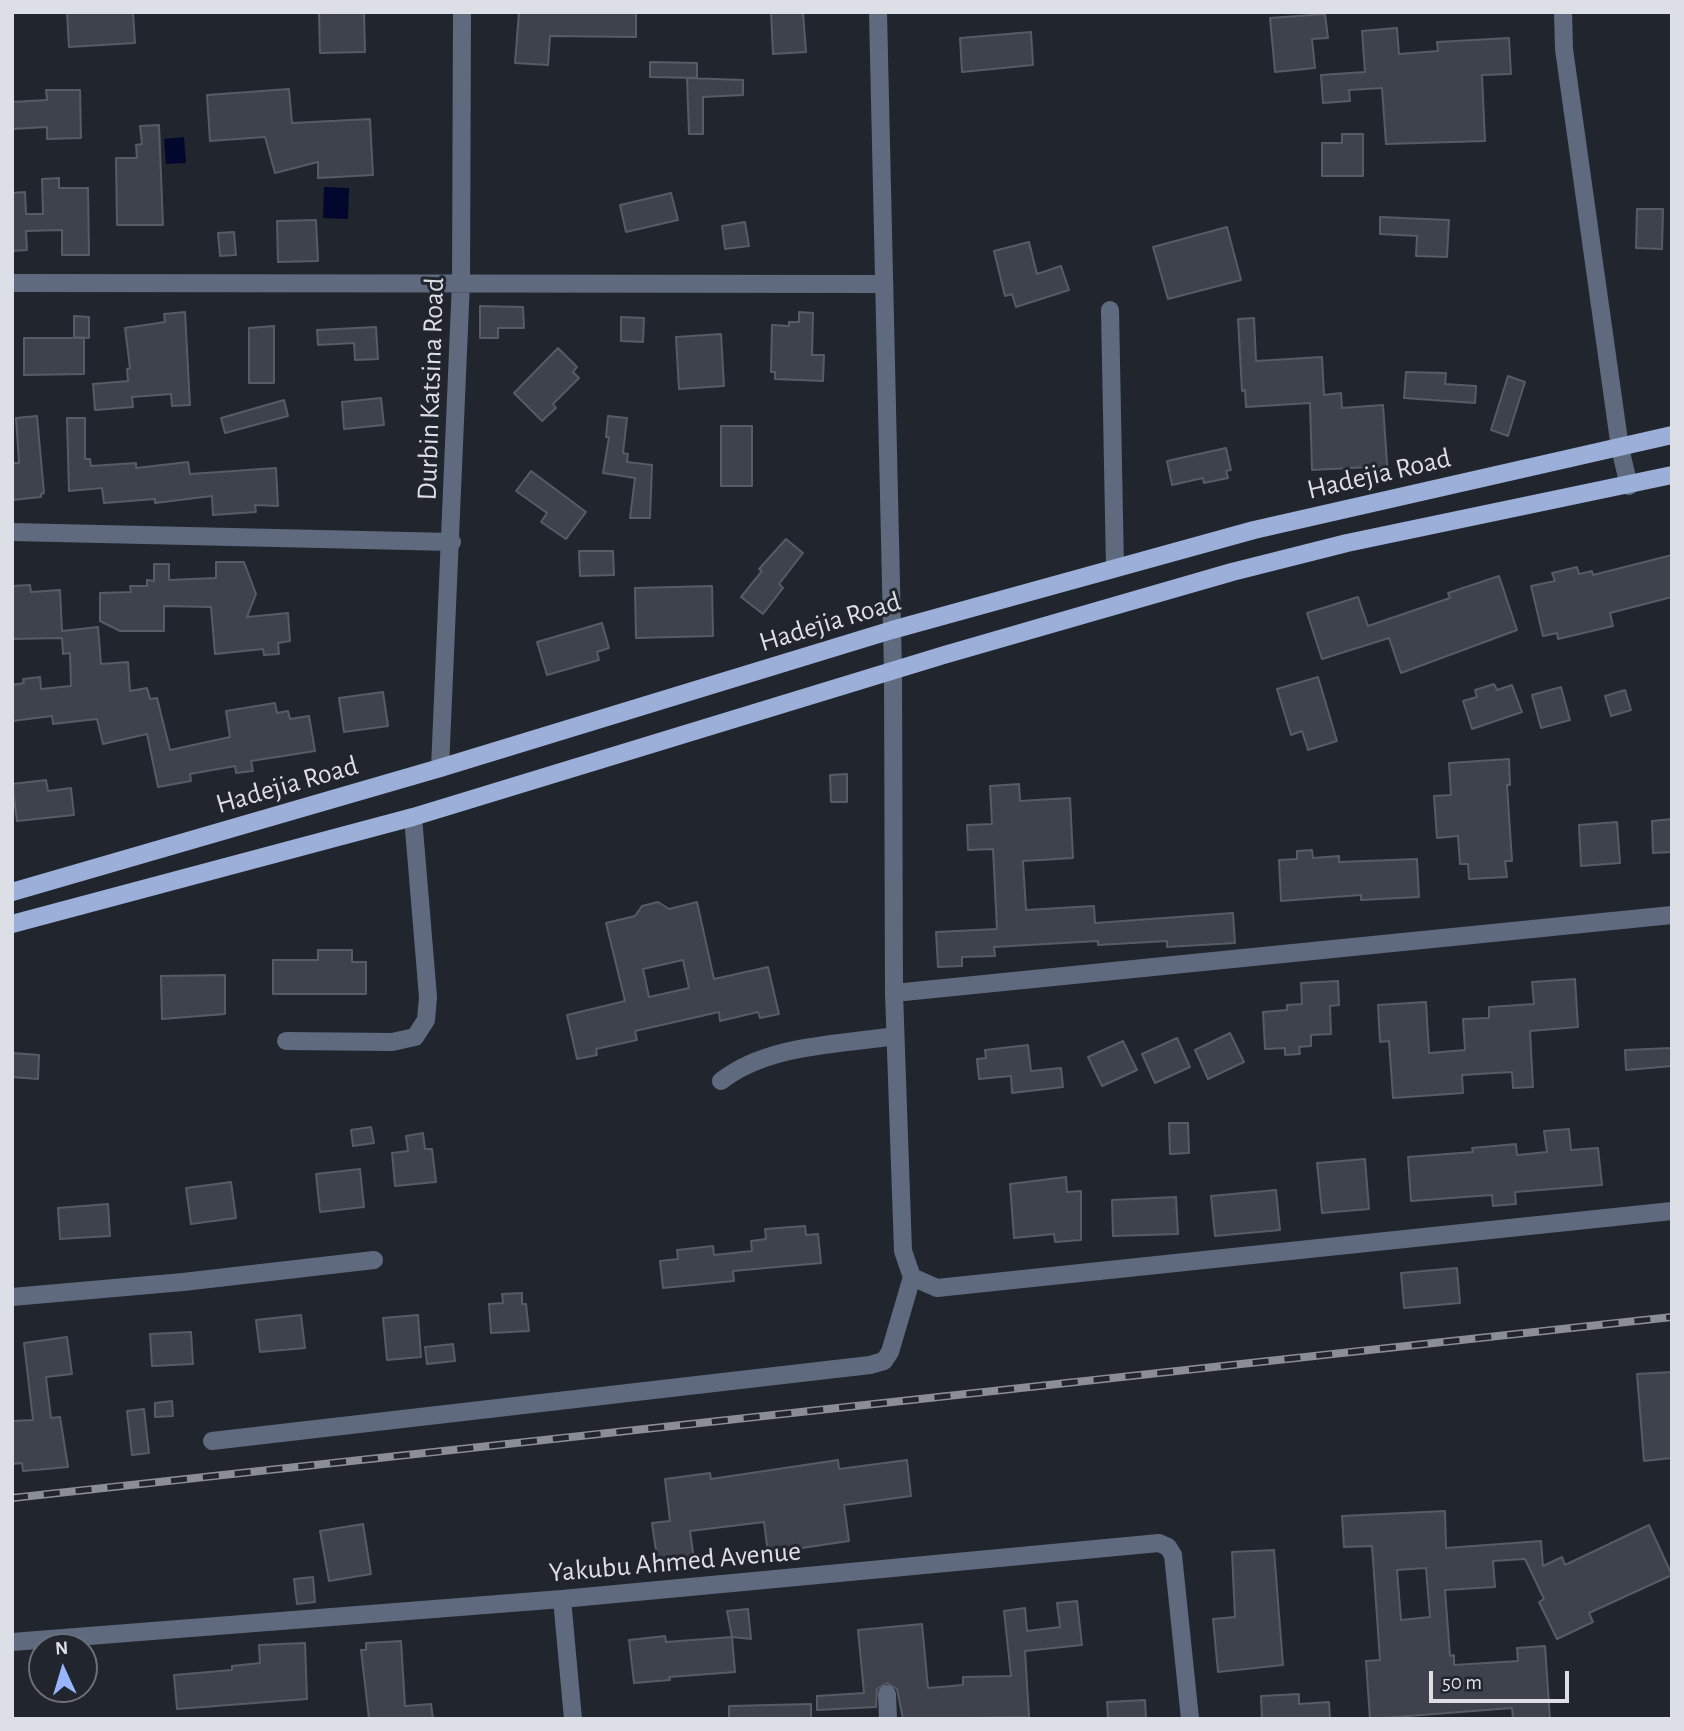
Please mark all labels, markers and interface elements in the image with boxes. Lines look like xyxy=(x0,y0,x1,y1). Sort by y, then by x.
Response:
street label: Durbin Katsina Road xyxy=(410,277,452,501)
street label: Hadejia Road xyxy=(1304,441,1454,507)
street label: Hadejia Road xyxy=(755,585,905,659)
street label: Hadejia Road xyxy=(212,749,362,821)
street label: Yakubu Ahmed Avenue xyxy=(548,1534,802,1590)
north arrow xyxy=(28,1633,98,1703)
text: N xyxy=(54,1639,69,1658)
scale bar xyxy=(1432,1658,1572,1702)
text: 50 m xyxy=(1442,1672,1482,1693)

